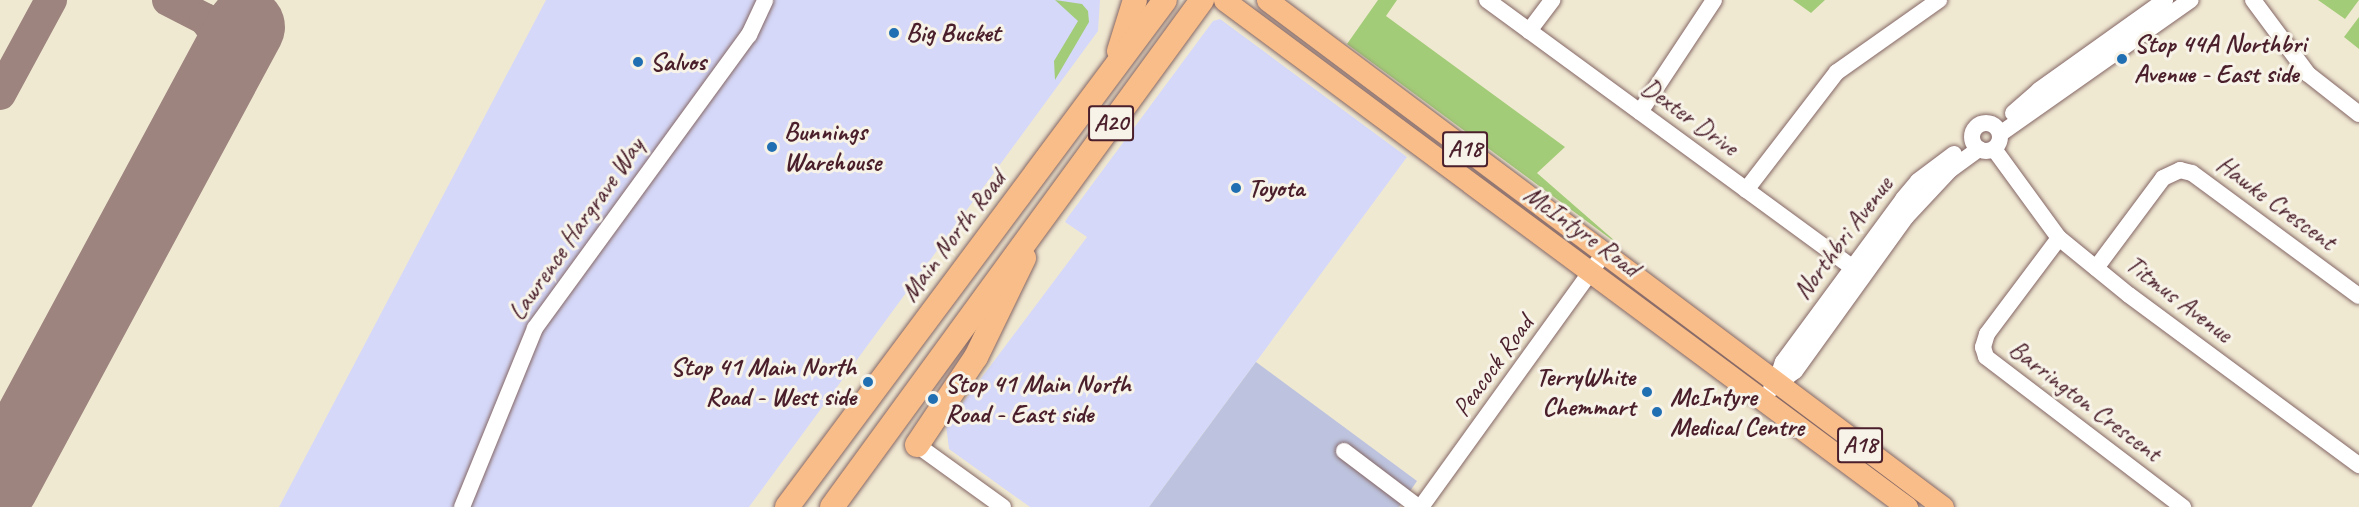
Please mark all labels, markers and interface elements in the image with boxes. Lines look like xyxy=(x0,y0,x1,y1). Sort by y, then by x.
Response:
place label: Big Bucket xyxy=(906,17,1000,49)
marker: Big Bucket xyxy=(887,26,901,40)
place label: Stop 44A Northbri Avenue - East side xyxy=(2134,28,2306,89)
place label: Salvos xyxy=(650,46,706,78)
marker: Stop 44A Northbri Avenue - East side xyxy=(2115,52,2129,66)
marker: Salvos xyxy=(631,55,645,69)
street label: Dexter Drive xyxy=(1636,71,1744,163)
road number: A20 xyxy=(1087,102,1135,144)
place label: Bunnings Warehouse xyxy=(784,116,881,178)
road number: A18 xyxy=(1441,128,1489,170)
street label: Lawrence Hargrave Way xyxy=(501,132,651,326)
marker: Bunnings Warehouse xyxy=(765,140,779,154)
street label: Hawke Crescent xyxy=(2210,149,2342,257)
street label: Main North Road xyxy=(893,164,1013,308)
street label: Northbri Avenue xyxy=(1787,170,1899,306)
place label: Toyota xyxy=(1248,172,1304,204)
street label: McIntyre Road xyxy=(1518,179,1646,283)
marker: Toyota xyxy=(1229,181,1243,195)
street label: Titmus Avenue xyxy=(2119,249,2239,349)
street label: Peacock Road xyxy=(1446,309,1540,423)
street label: Barrington Crescent xyxy=(2003,334,2167,468)
place label: Stop 41 Main North Road - West side xyxy=(669,351,856,412)
place label: TerryWhite Chemmart xyxy=(1536,361,1635,422)
place label: Stop 41 Main North Road - East side xyxy=(945,368,1132,430)
marker: Stop 41 Main North Road - West side xyxy=(861,375,875,389)
place label: McIntyre Medical Centre xyxy=(1670,381,1804,442)
marker: TerryWhite Chemmart xyxy=(1640,385,1654,399)
marker: Stop 41 Main North Road - East side xyxy=(926,392,940,406)
marker: McIntyre Medical Centre xyxy=(1648,403,1666,421)
road number: A18 xyxy=(1836,424,1884,466)

